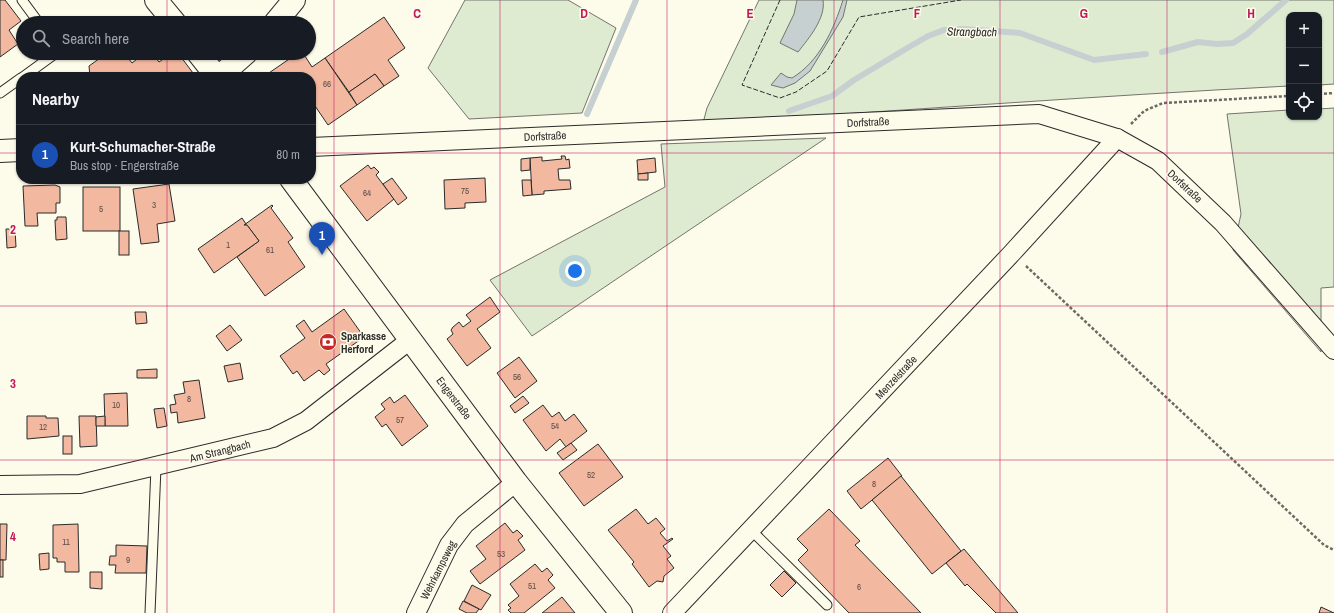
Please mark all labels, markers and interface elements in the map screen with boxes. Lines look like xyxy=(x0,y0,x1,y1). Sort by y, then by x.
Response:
text: C xyxy=(413,5,421,22)
text: D xyxy=(580,5,588,22)
text: E xyxy=(746,5,754,22)
text: F xyxy=(914,5,921,22)
text: G xyxy=(1080,5,1088,22)
text: H xyxy=(1247,5,1255,22)
map controls xyxy=(1286,12,1322,120)
button: + xyxy=(1286,12,1322,48)
search box xyxy=(16,16,316,60)
water label: Strangbach xyxy=(947,24,997,40)
icon: search xyxy=(30,27,52,49)
text: Search here xyxy=(62,28,129,49)
button: − xyxy=(1286,48,1322,84)
house number: 66 xyxy=(323,78,331,90)
button: locate xyxy=(1286,84,1322,120)
text: Nearby xyxy=(32,87,79,110)
street label: Dorfstraße xyxy=(846,114,890,130)
street label: Dorfstraße xyxy=(523,128,567,144)
text: Kurt-Schumacher-Straße xyxy=(70,136,216,157)
text: 1 xyxy=(42,146,48,163)
text: 80 m xyxy=(276,146,300,163)
text: Bus stop · Engerstraße xyxy=(70,157,179,174)
street label: Dorfstraße xyxy=(1165,166,1205,206)
house number: 75 xyxy=(461,185,469,197)
house number: 64 xyxy=(363,187,371,199)
house number: 3 xyxy=(152,199,156,211)
house number: 5 xyxy=(99,203,103,215)
text: 2 xyxy=(10,221,16,238)
pin: 1 xyxy=(309,222,335,255)
house number: 1 xyxy=(226,239,230,251)
house number: 61 xyxy=(266,244,274,256)
your location xyxy=(565,261,585,281)
place label: Sparkasse Herford xyxy=(341,329,386,356)
bank icon: Sparkasse Herford xyxy=(318,332,338,352)
street label: Menzelstraße xyxy=(872,352,920,402)
house number: 56 xyxy=(513,371,521,383)
street label: Engerstraße xyxy=(433,374,475,422)
text: 3 xyxy=(10,375,16,392)
house number: 8 xyxy=(187,393,191,405)
house number: 10 xyxy=(112,399,120,411)
house number: 57 xyxy=(396,414,404,426)
house number: 54 xyxy=(551,420,559,432)
house number: 12 xyxy=(39,421,47,433)
street label: Am Strangbach xyxy=(187,437,252,466)
house number: 52 xyxy=(587,469,595,481)
house number: 8 xyxy=(872,478,876,490)
text: 4 xyxy=(10,528,16,545)
house number: 11 xyxy=(62,536,70,548)
street label: Wehrkampsweg xyxy=(417,538,459,602)
house number: 53 xyxy=(497,548,505,560)
house number: 9 xyxy=(126,554,130,566)
house number: 51 xyxy=(528,580,536,592)
house number: 6 xyxy=(857,581,861,593)

